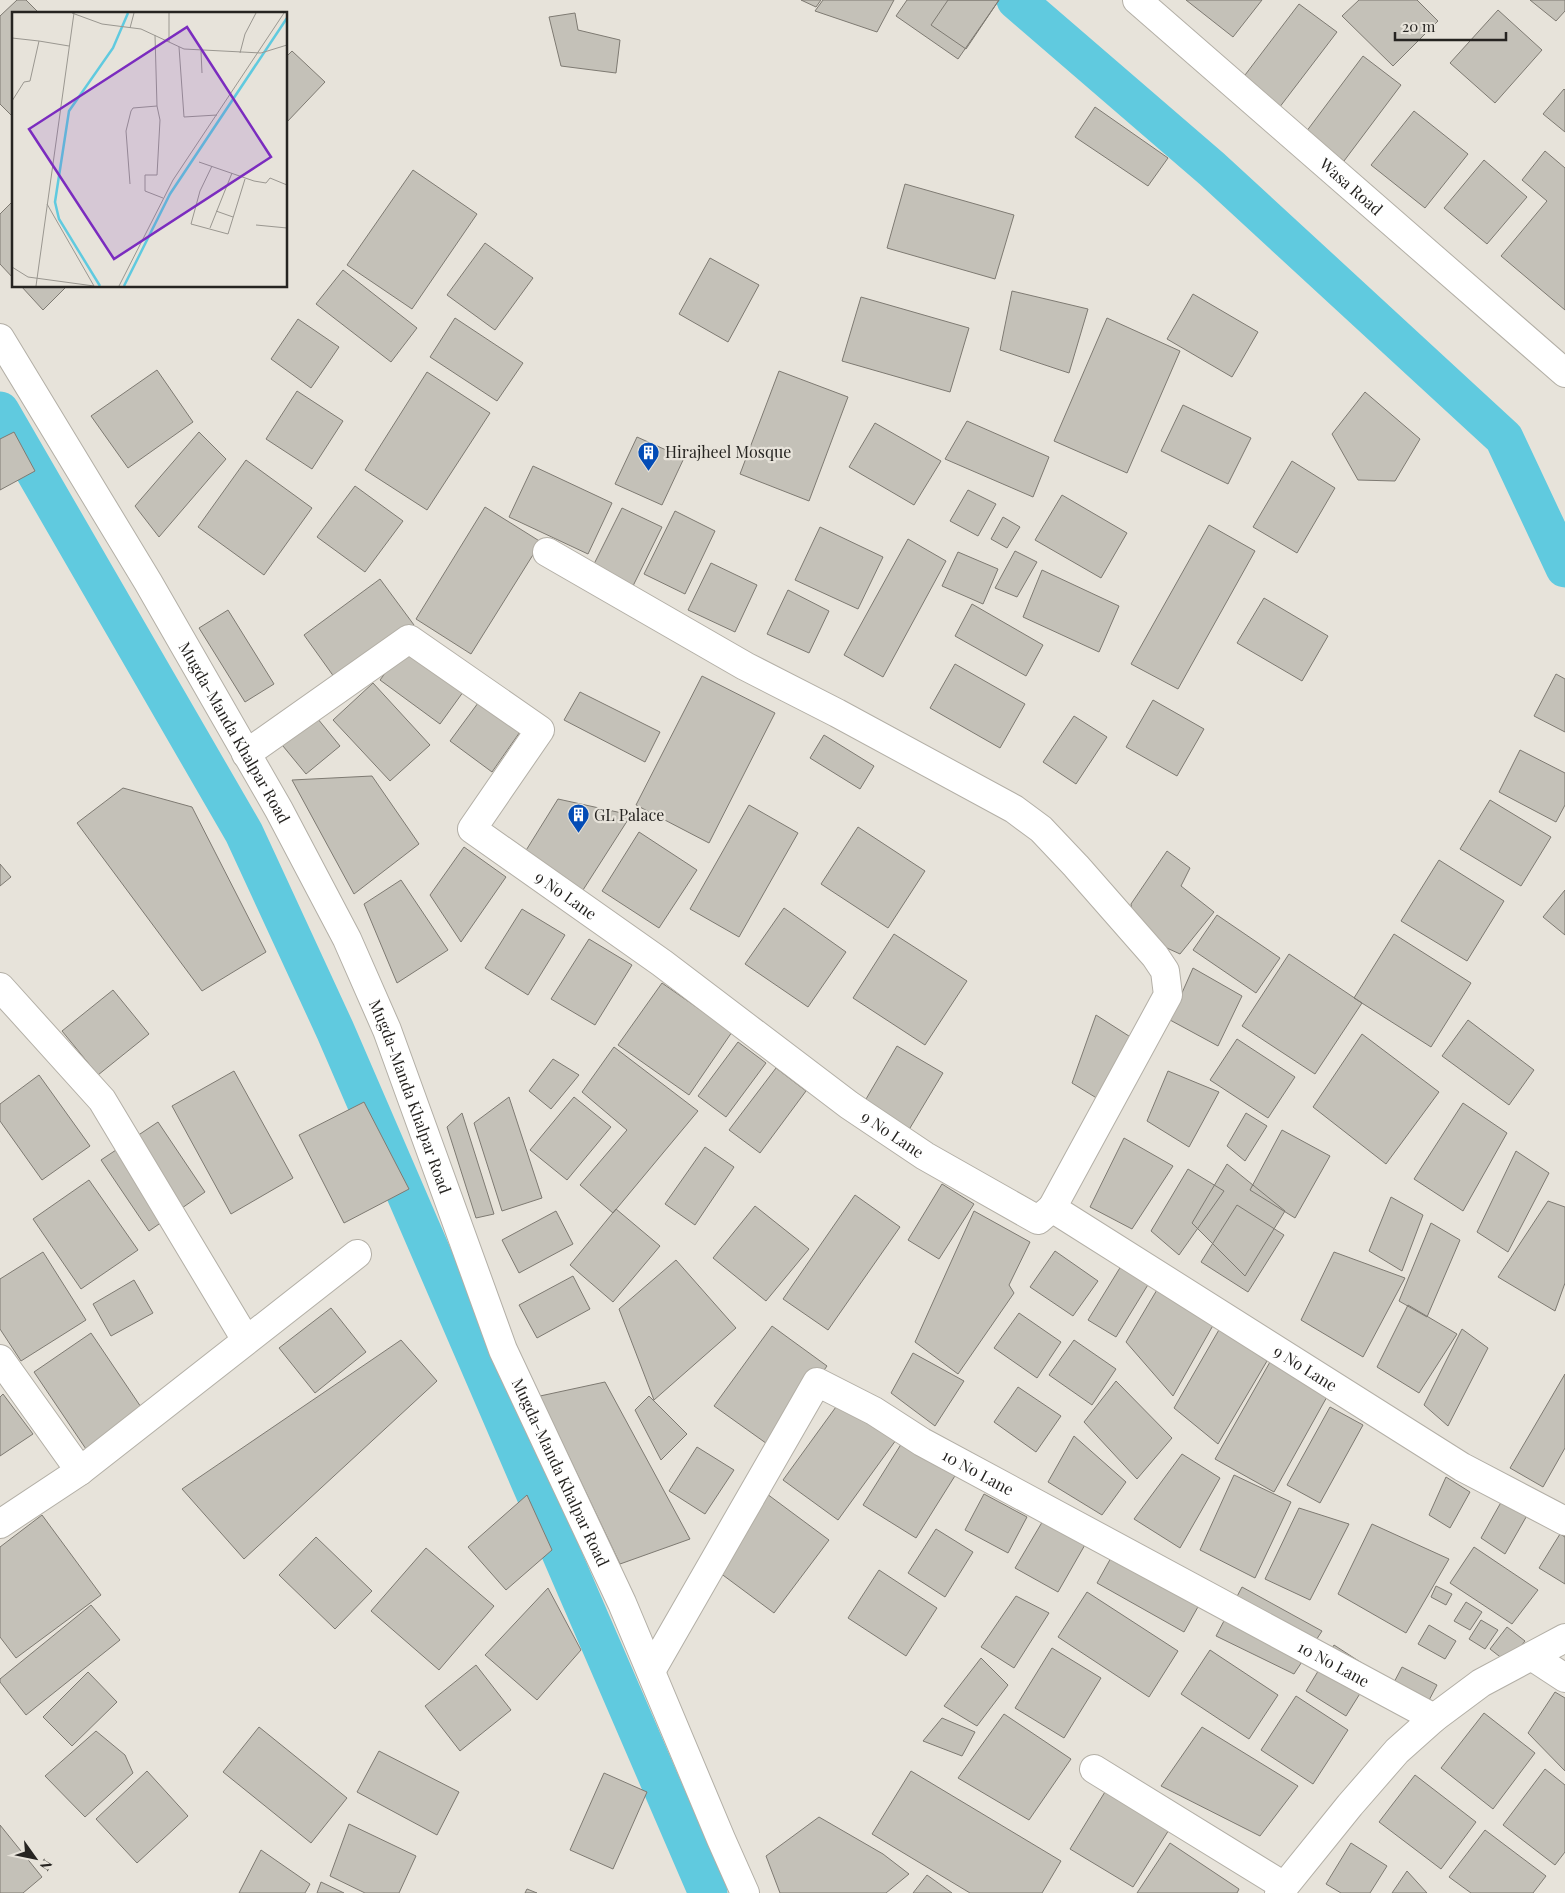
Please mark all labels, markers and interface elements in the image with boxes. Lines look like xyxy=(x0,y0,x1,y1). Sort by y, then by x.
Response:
scale bar xyxy=(1395,10,1506,42)
inset map xyxy=(12,12,288,288)
text: 20 m xyxy=(1402,16,1436,36)
street label: Wasa Road xyxy=(1315,152,1387,219)
building icon: Hirajheel Mosque xyxy=(637,440,661,471)
place label: Hirajheel Mosque xyxy=(665,441,791,462)
street label: Mugda-Manda Khalpar Road xyxy=(175,638,295,827)
building icon: GL Palace xyxy=(566,803,590,834)
place label: GL Palace xyxy=(594,804,664,825)
street label: 9 No Lane xyxy=(531,866,601,924)
street label: Mugda-Manda Khalpar Road xyxy=(365,996,456,1196)
street label: 9 No Lane xyxy=(858,1105,928,1162)
street label: 9 No Lane xyxy=(1270,1340,1341,1396)
street label: Mugda-Manda Khalpar Road xyxy=(508,1374,614,1570)
street label: 10 No Lane xyxy=(939,1444,1018,1500)
street label: 10 No Lane xyxy=(1294,1636,1373,1691)
north arrow xyxy=(10,1833,60,1883)
text: N xyxy=(36,1856,57,1875)

